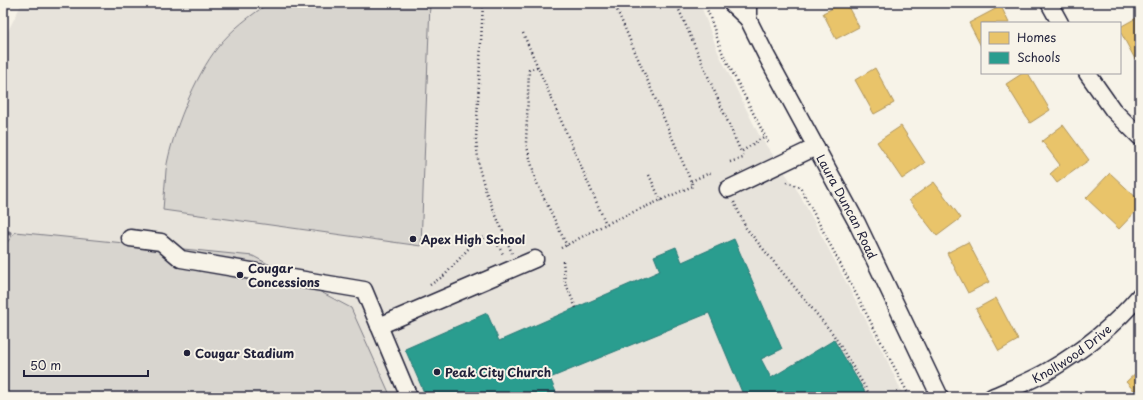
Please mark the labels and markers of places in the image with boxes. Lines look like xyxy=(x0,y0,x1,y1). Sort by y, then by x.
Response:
place label: Apex High School xyxy=(420,230,525,248)
marker: Apex High School xyxy=(408,234,418,244)
place label: Cougar Concessions xyxy=(248,259,320,291)
marker: Cougar Concessions xyxy=(235,270,245,280)
place label: Cougar Stadium xyxy=(195,344,294,362)
marker: Cougar Stadium xyxy=(182,348,192,358)
place label: Peak City Church xyxy=(445,363,551,381)
marker: Peak City Church xyxy=(432,367,442,377)

